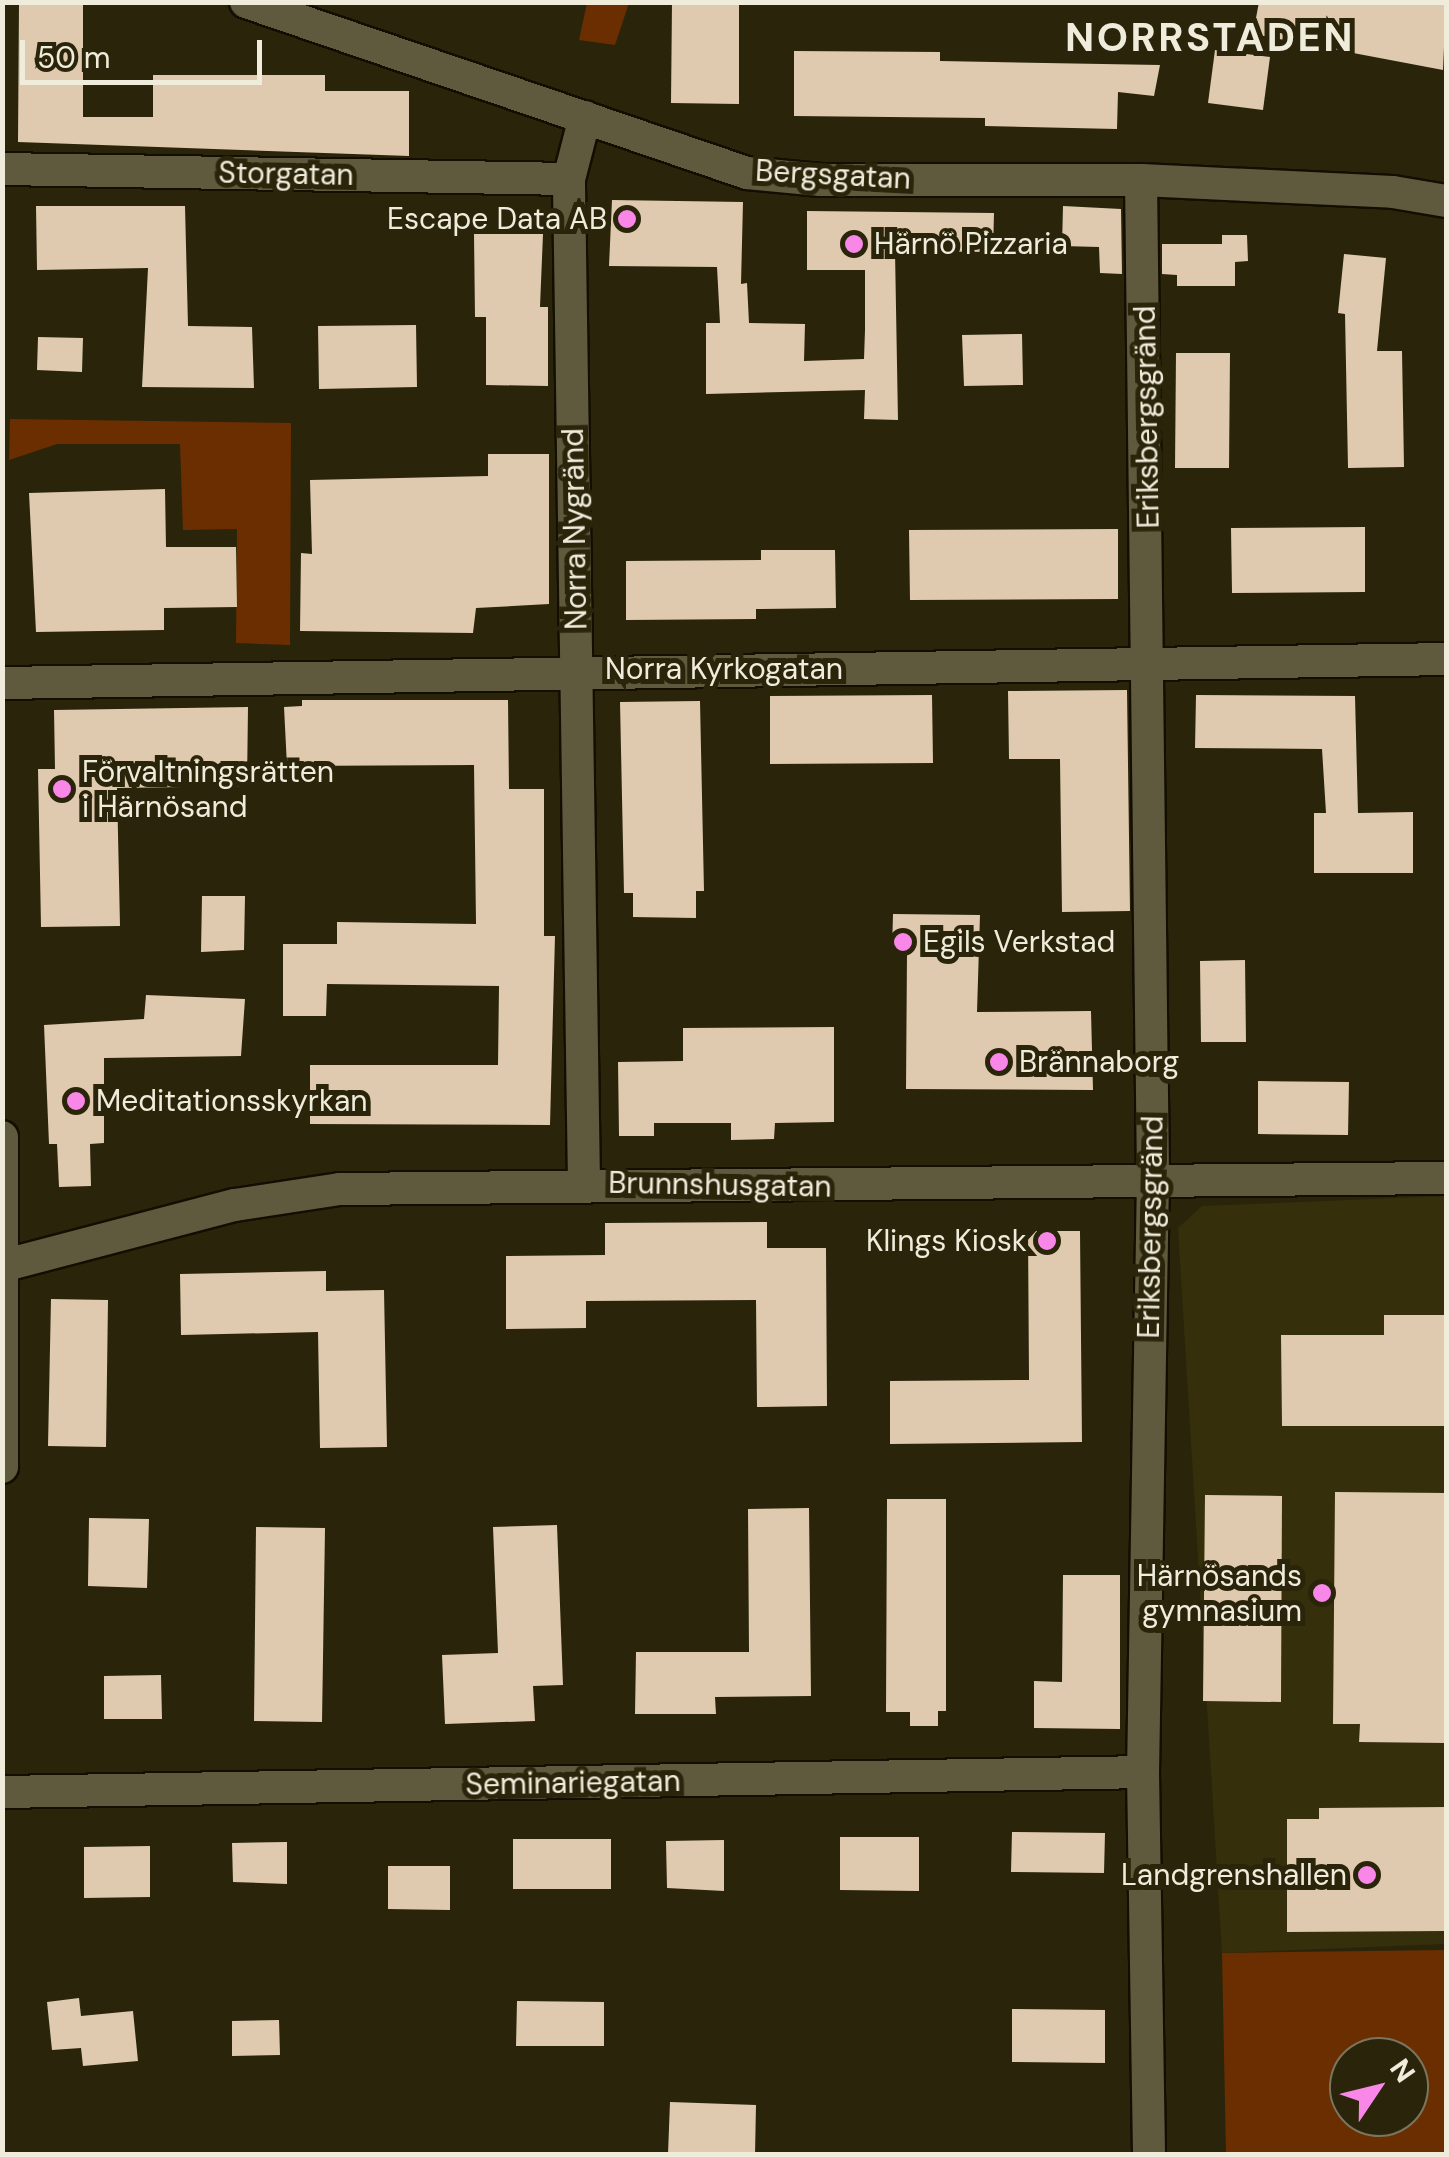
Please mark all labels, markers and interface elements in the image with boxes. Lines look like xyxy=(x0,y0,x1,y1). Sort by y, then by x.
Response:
district label: NORRSTADEN xyxy=(1065,13,1355,61)
scale bar xyxy=(25,20,268,82)
text: 50 m xyxy=(37,38,111,77)
street label: Bergsgatan xyxy=(754,153,912,197)
street label: Storgatan xyxy=(218,155,354,193)
place label: Escape Data AB xyxy=(387,201,607,237)
marker: Escape Data AB xyxy=(616,208,638,230)
place label: Härnö Pizzaria xyxy=(874,226,1068,262)
marker: Härnö Pizzaria xyxy=(843,233,865,255)
street label: Eriksbergsgränd xyxy=(1127,305,1167,529)
street label: Norra Nygränd xyxy=(555,428,595,630)
street label: Norra Kyrkogatan xyxy=(605,651,843,687)
place label: Förvaltningsrätten i Härnösand xyxy=(82,754,334,824)
marker: Förvaltningsrätten i Härnösand xyxy=(51,778,73,800)
place label: Egils Verkstad xyxy=(923,924,1115,960)
marker: Egils Verkstad xyxy=(892,931,914,953)
place label: Brännaborg xyxy=(1019,1044,1179,1080)
marker: Brännaborg xyxy=(988,1051,1010,1073)
place label: Meditationsskyrkan xyxy=(96,1083,367,1119)
marker: Meditationsskyrkan xyxy=(65,1090,87,1112)
street label: Eriksbergsgränd xyxy=(1131,1115,1171,1339)
street label: Brunnshusgatan xyxy=(608,1165,832,1205)
place label: Klings Kiosk xyxy=(866,1223,1027,1259)
marker: Klings Kiosk xyxy=(1036,1230,1058,1252)
place label: Härnösands gymnasium xyxy=(1137,1558,1302,1628)
marker: Härnösands gymnasium xyxy=(1311,1582,1333,1604)
street label: Seminariegatan xyxy=(465,1763,681,1803)
place label: Landgrenshallen xyxy=(1121,1857,1347,1893)
marker: Landgrenshallen xyxy=(1356,1864,1378,1886)
north arrow xyxy=(1329,2037,1429,2137)
text: N xyxy=(1381,2052,1423,2090)

